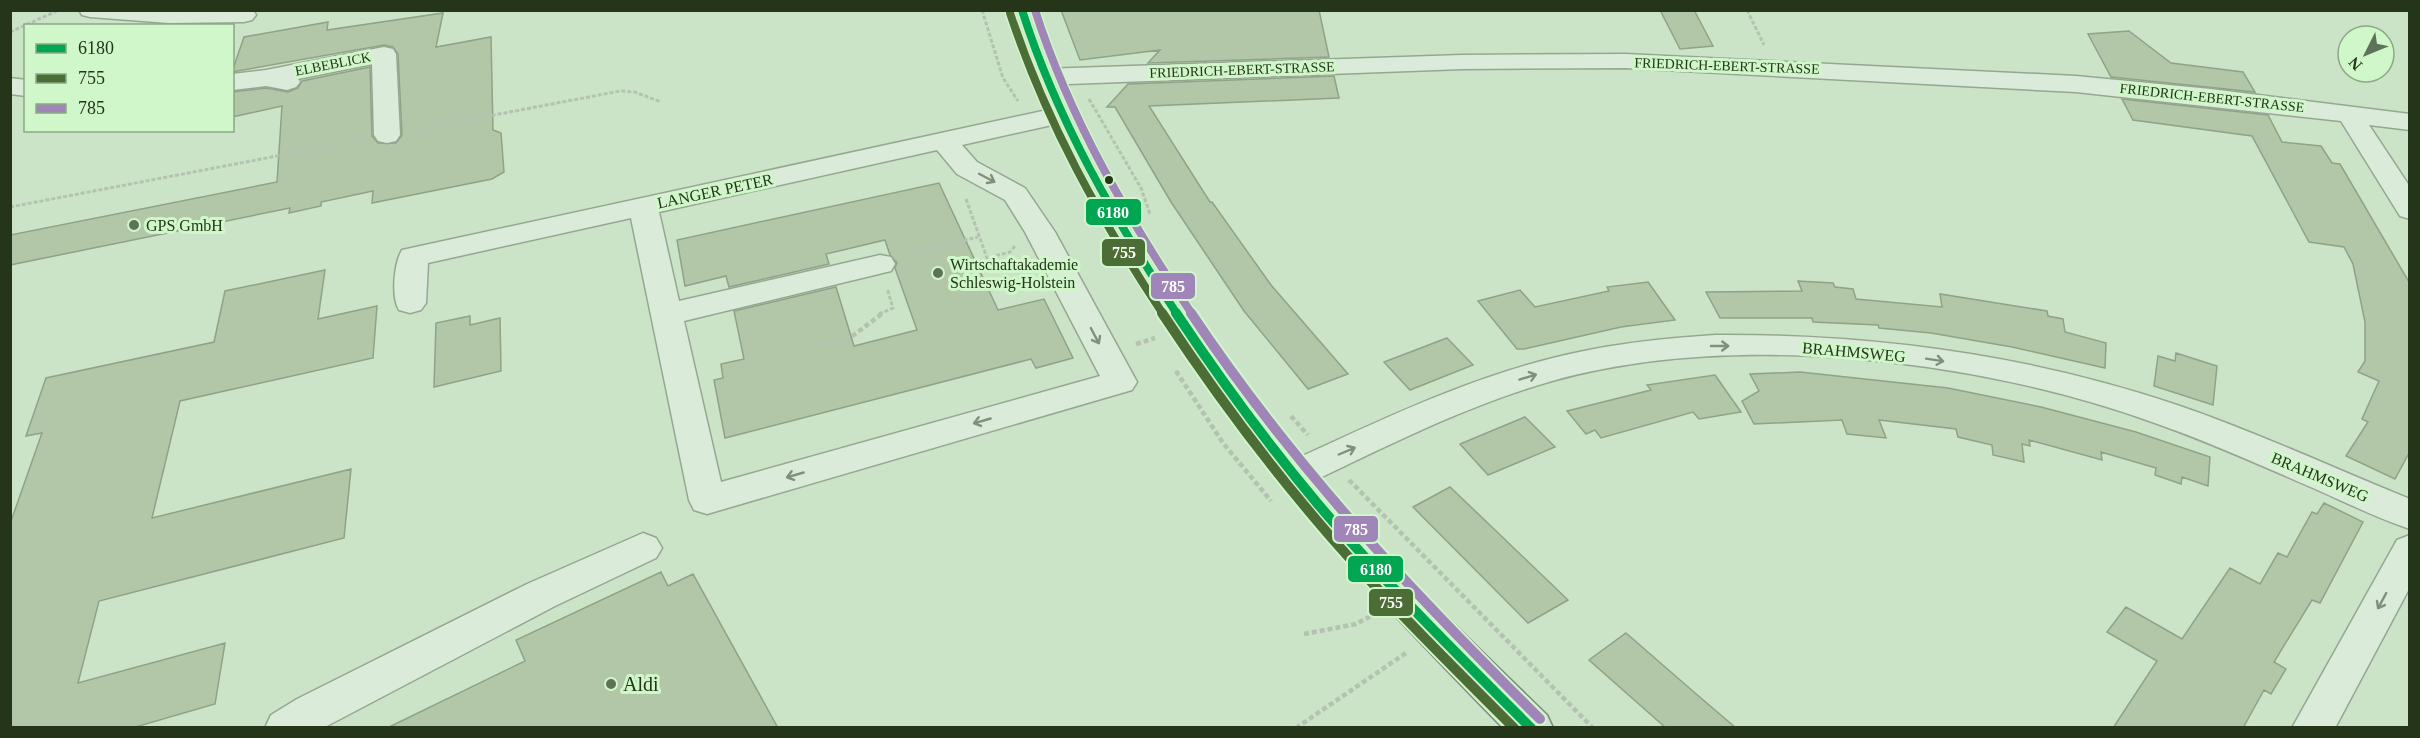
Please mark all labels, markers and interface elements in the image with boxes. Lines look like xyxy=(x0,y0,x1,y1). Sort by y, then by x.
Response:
legend xyxy=(24,24,234,132)
north arrow xyxy=(2336,24,2396,84)
text: 6180 xyxy=(78,38,114,58)
street label: ELBEBLICK xyxy=(294,49,372,79)
text: N xyxy=(2345,54,2366,74)
street label: FRIEDRICH-EBERT-STRASSE xyxy=(1634,55,1820,77)
street label: FRIEDRICH-EBERT-STRASSE xyxy=(1149,59,1335,81)
text: 755 xyxy=(78,68,105,88)
street label: FRIEDRICH-EBERT-STRASSE xyxy=(2119,81,2305,115)
text: 785 xyxy=(78,98,105,118)
street label: LANGER PETER xyxy=(656,170,775,212)
one-way arrow xyxy=(978,172,995,184)
unlabelled marker xyxy=(1103,174,1115,186)
line badge: 6180 xyxy=(1085,198,1142,226)
text: 6180 xyxy=(1097,204,1129,221)
place label: GPS GmbH xyxy=(146,217,223,234)
marker: GPS GmbH xyxy=(127,218,141,232)
line badge: 755 xyxy=(1101,238,1146,267)
text: 755 xyxy=(1112,244,1136,261)
place label: Wirtschaftakademie Schleswig-Holstein xyxy=(950,256,1078,292)
marker: Wirtschaftakademie Schleswig-Holstein xyxy=(931,266,945,280)
line badge: 785 xyxy=(1150,272,1196,300)
text: 785 xyxy=(1161,278,1185,295)
one-way arrow xyxy=(1090,326,1101,344)
street label: BRAHMSWEG xyxy=(1801,339,1907,365)
one-way arrow xyxy=(1709,340,1729,352)
one-way arrow xyxy=(1925,355,1944,366)
one-way arrow xyxy=(1518,371,1537,382)
one-way arrow xyxy=(973,416,992,427)
one-way arrow xyxy=(1338,445,1356,456)
street label: BRAHMSWEG xyxy=(2269,449,2372,505)
one-way arrow xyxy=(786,470,805,481)
line badge: 785 xyxy=(1333,515,1379,543)
text: 785 xyxy=(1344,521,1368,538)
line badge: 6180 xyxy=(1347,555,1404,583)
text: 6180 xyxy=(1360,561,1392,578)
line badge: 755 xyxy=(1368,588,1414,617)
one-way arrow xyxy=(2376,592,2388,609)
text: 755 xyxy=(1379,594,1403,611)
place label: Aldi xyxy=(623,673,659,695)
marker: Aldi xyxy=(604,677,618,691)

